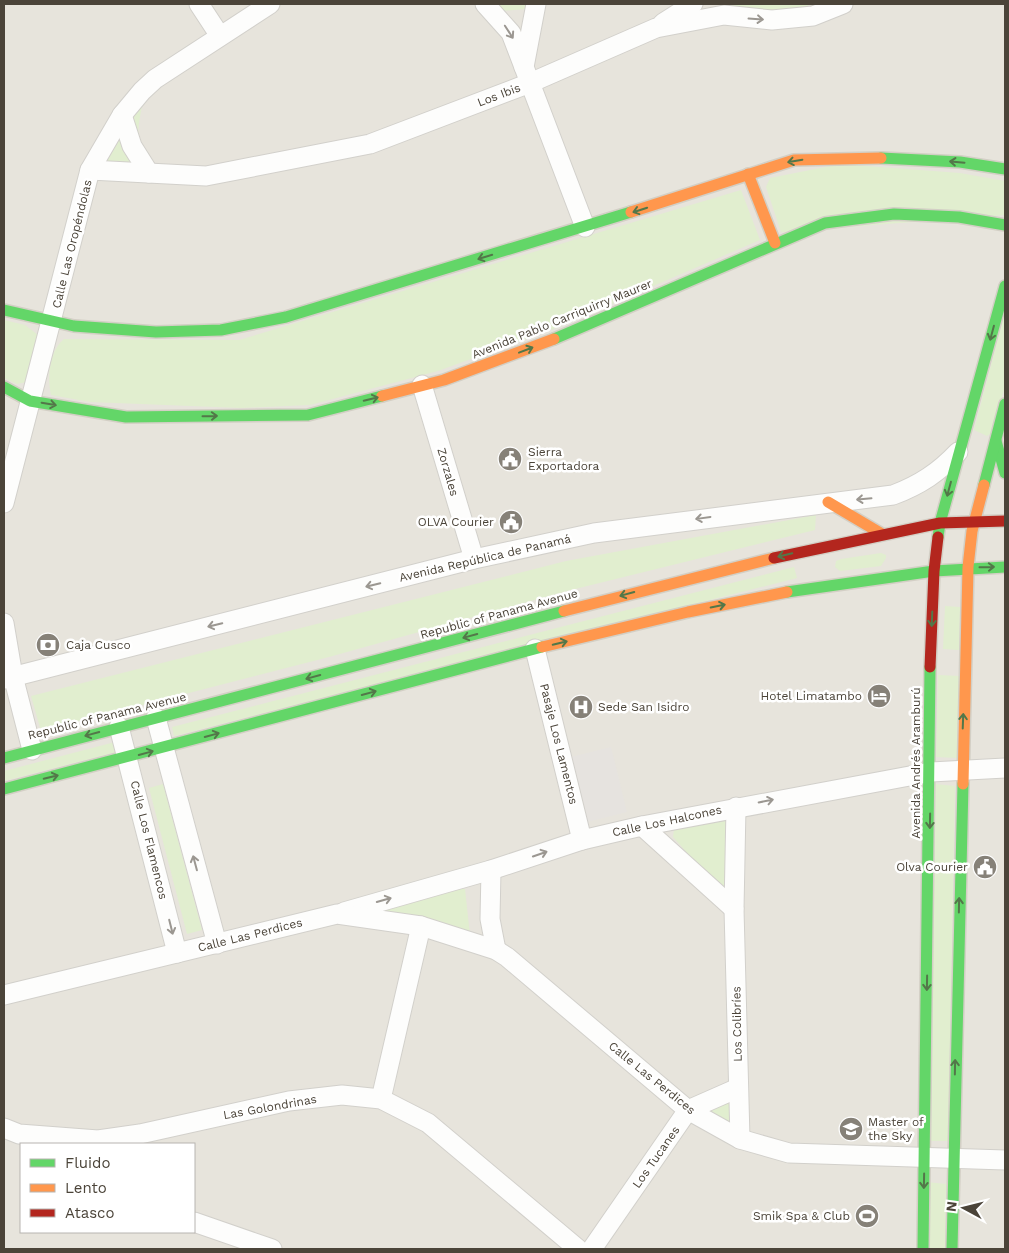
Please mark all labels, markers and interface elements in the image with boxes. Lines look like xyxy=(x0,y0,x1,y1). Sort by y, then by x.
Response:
one-way arrow xyxy=(747,14,763,24)
one-way arrow xyxy=(504,25,514,39)
street label: Los Ibis xyxy=(475,80,523,110)
one-way arrow xyxy=(787,156,803,166)
one-way arrow xyxy=(949,158,965,167)
street label: Calle Las Oropéndolas xyxy=(49,178,95,310)
one-way arrow xyxy=(632,205,648,215)
one-way arrow xyxy=(477,253,493,263)
street label: Avenida Pablo Carriquirry Maurer xyxy=(470,276,654,362)
one-way arrow xyxy=(987,324,997,340)
one-way arrow xyxy=(518,345,533,354)
one-way arrow xyxy=(362,393,378,403)
one-way arrow xyxy=(41,400,57,410)
one-way arrow xyxy=(202,411,218,421)
place label: Sierra Exportadora xyxy=(528,445,600,473)
street label: Zorzales xyxy=(434,446,462,498)
public building icon: Sierra Exportadora xyxy=(497,446,523,472)
one-way arrow xyxy=(944,481,954,497)
one-way arrow xyxy=(857,494,873,504)
public building icon: OLVA Courier xyxy=(498,509,524,535)
one-way arrow xyxy=(695,514,711,524)
place label: OLVA Courier xyxy=(418,515,494,529)
street label: Avenida República de Panamá xyxy=(398,531,572,585)
one-way arrow xyxy=(777,551,793,560)
one-way arrow xyxy=(978,562,995,572)
one-way arrow xyxy=(365,581,381,590)
street label: Republic of Panama Avenue xyxy=(419,586,579,642)
one-way arrow xyxy=(620,590,636,599)
one-way arrow xyxy=(710,601,726,611)
one-way arrow xyxy=(927,611,937,627)
one-way arrow xyxy=(208,621,224,630)
one-way arrow xyxy=(463,631,479,641)
bank icon: Caja Cusco xyxy=(35,632,61,658)
place label: Caja Cusco xyxy=(66,638,131,652)
one-way arrow xyxy=(551,638,567,647)
one-way arrow xyxy=(305,673,321,682)
street label: Pasaje Los Lamentos xyxy=(537,682,581,806)
hotel icon: Hotel Limatambo xyxy=(866,683,892,709)
street label: Avenida Andrés Aramburú xyxy=(909,687,923,839)
one-way arrow xyxy=(360,688,376,698)
place label: Hotel Limatambo xyxy=(761,689,862,703)
street label: Republic of Panama Avenue xyxy=(26,690,188,742)
hospital icon: Sede San Isidro xyxy=(568,694,594,720)
place label: Sede San Isidro xyxy=(598,700,689,714)
one-way arrow xyxy=(959,713,968,729)
one-way arrow xyxy=(85,730,101,739)
one-way arrow xyxy=(203,730,219,739)
one-way arrow xyxy=(138,747,154,757)
one-way arrow xyxy=(43,772,59,781)
street label: Calle Los Flamencos xyxy=(127,779,171,901)
one-way arrow xyxy=(758,796,774,806)
street label: Calle Los Halcones xyxy=(611,803,723,839)
one-way arrow xyxy=(925,812,934,828)
one-way arrow xyxy=(532,849,547,858)
public building icon: Olva Courier xyxy=(972,854,998,880)
one-way arrow xyxy=(190,855,200,871)
place label: Olva Courier xyxy=(896,860,968,874)
one-way arrow xyxy=(376,895,392,905)
one-way arrow xyxy=(954,897,963,913)
street label: Calle Las Perdices xyxy=(196,915,304,955)
one-way arrow xyxy=(166,918,176,934)
one-way arrow xyxy=(922,975,931,991)
street label: Los Colibríes xyxy=(729,986,745,1062)
street label: Calle Las Perdices xyxy=(606,1039,698,1117)
one-way arrow xyxy=(950,1059,960,1076)
street label: Las Golondrinas xyxy=(222,1092,318,1122)
place label: Master of the Sky xyxy=(868,1115,924,1143)
school or university icon: Master of the Sky xyxy=(838,1116,864,1142)
street label: Los Tucanes xyxy=(630,1123,682,1191)
legend xyxy=(20,1143,195,1233)
text: Fluido xyxy=(65,1154,110,1172)
one-way arrow xyxy=(919,1172,929,1188)
text: Lento xyxy=(65,1179,107,1197)
north arrow xyxy=(939,1183,989,1233)
text: N xyxy=(943,1200,960,1213)
sports icon: Smik Spa & Club xyxy=(854,1203,880,1229)
text: Atasco xyxy=(65,1204,114,1222)
place label: Smik Spa & Club xyxy=(753,1209,850,1223)

